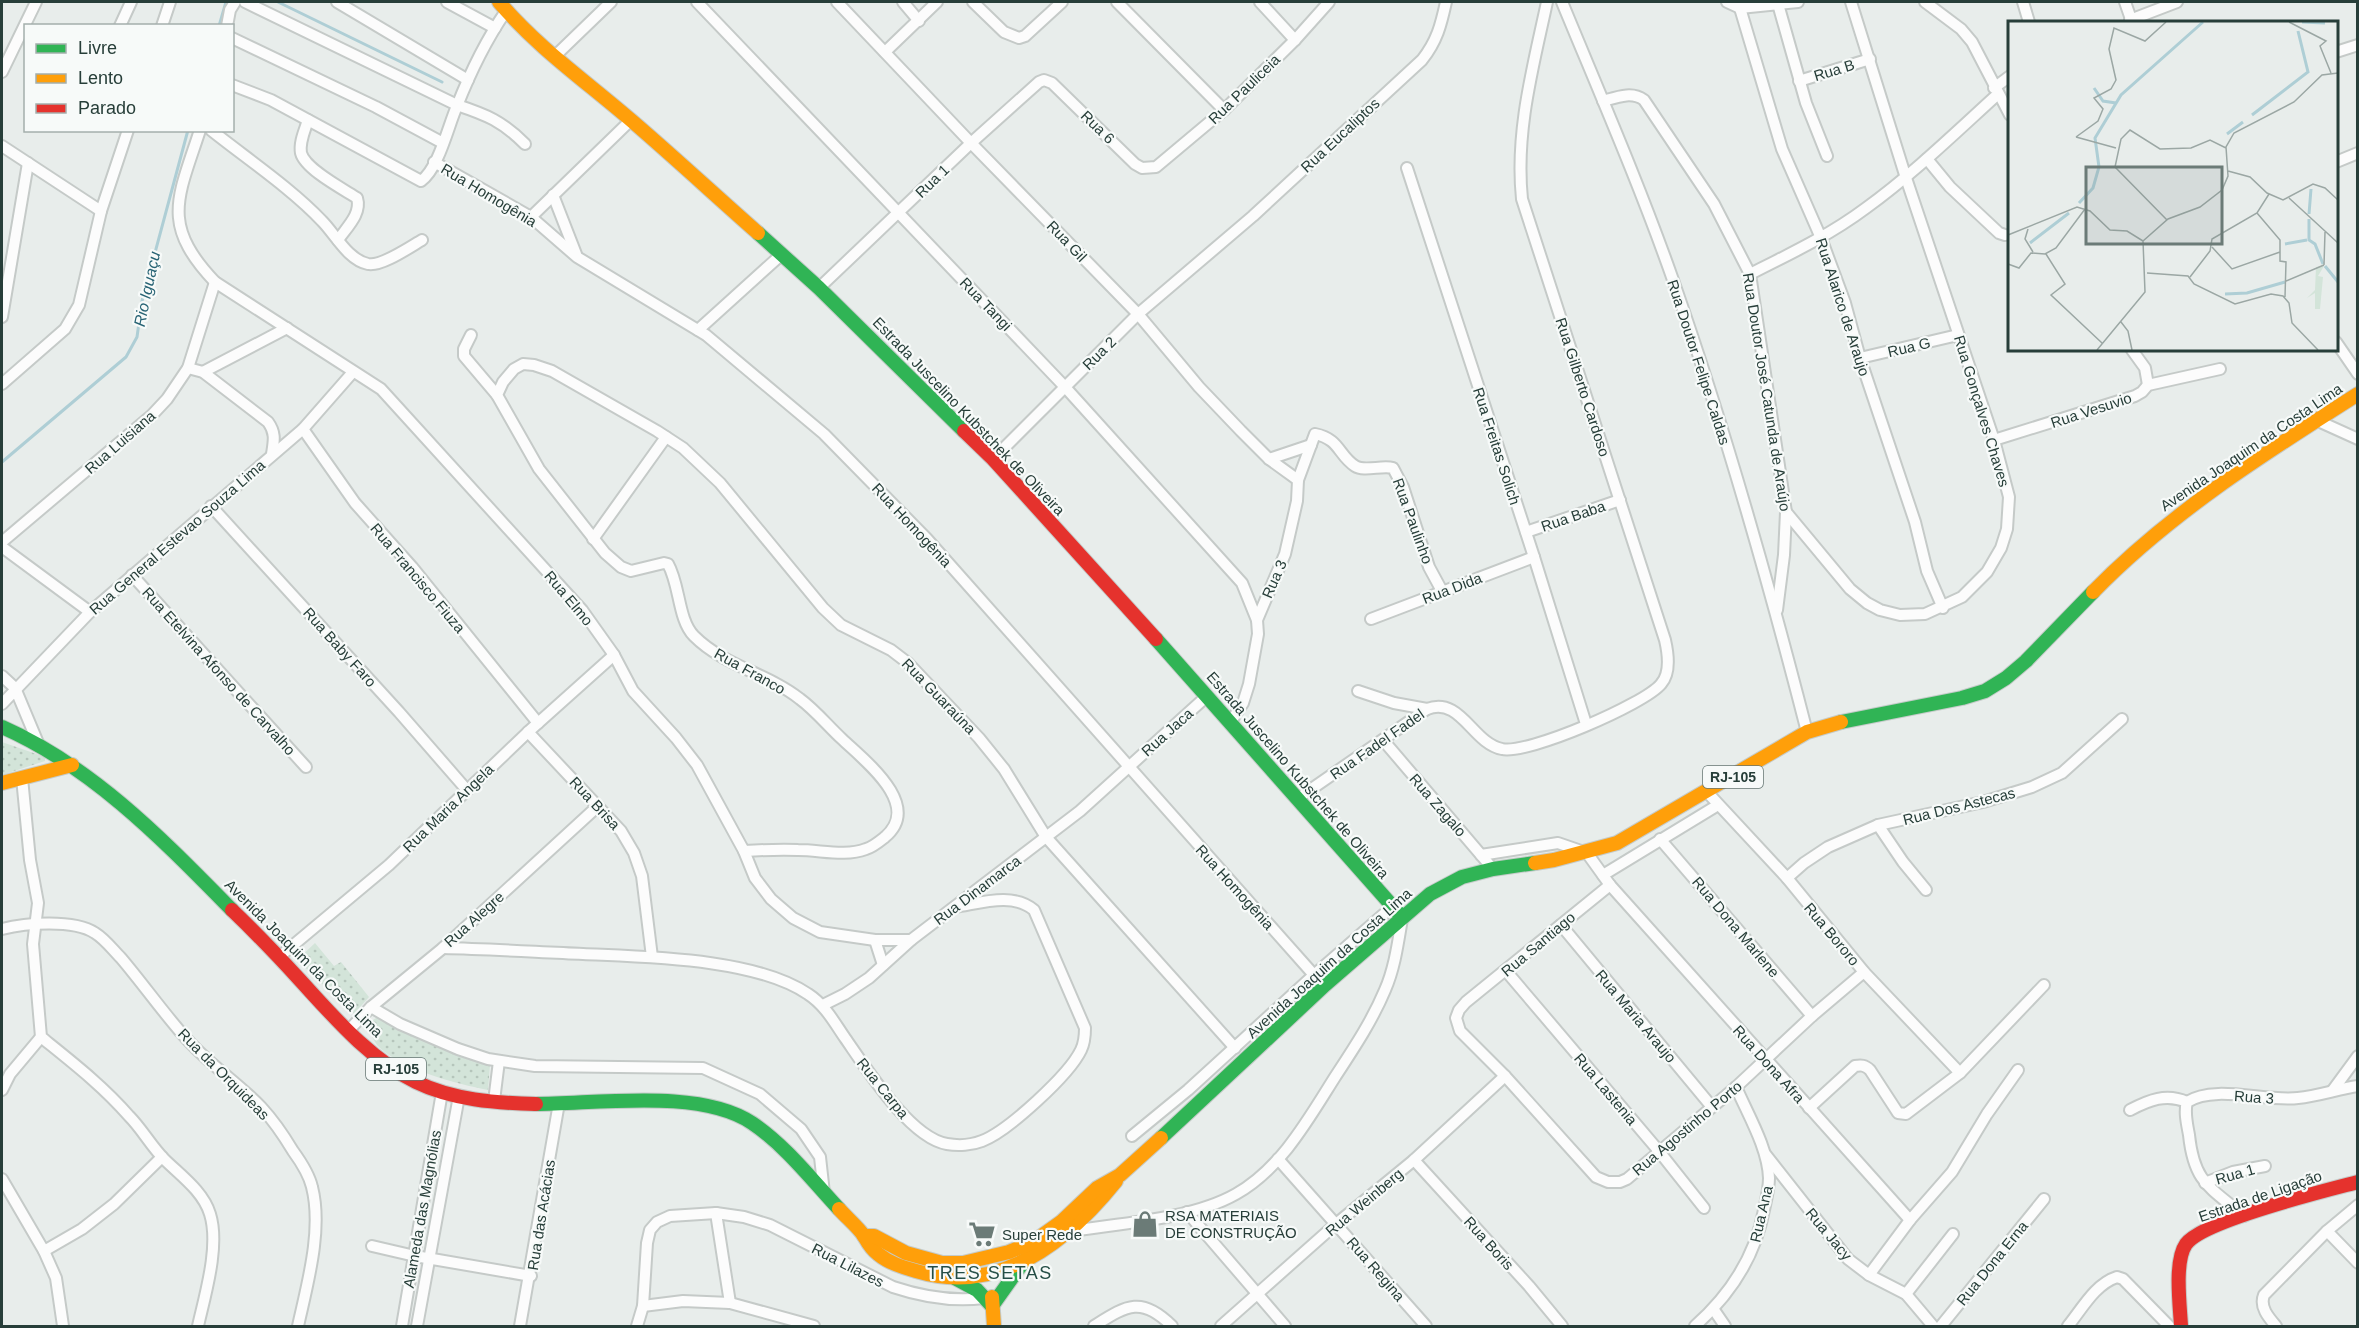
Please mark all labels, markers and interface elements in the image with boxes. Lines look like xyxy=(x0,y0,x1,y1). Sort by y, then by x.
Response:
inset map xyxy=(2008,21,2338,351)
legend xyxy=(24,24,234,132)
text: Livre xyxy=(78,38,117,58)
street label: Rua Pauliceia xyxy=(1205,50,1284,127)
street label: Rua B xyxy=(1812,56,1856,84)
text: Lento xyxy=(78,68,123,88)
street label: Rua Eucaliptos xyxy=(1297,94,1383,176)
text: Parado xyxy=(78,98,136,118)
street label: Rua 6 xyxy=(1078,107,1118,147)
street label: Rua Homogênia xyxy=(438,160,540,231)
street label: Rua 1 xyxy=(912,161,952,201)
street label: Rua Gil xyxy=(1044,217,1090,265)
street label: Rua Alarico de Araujo xyxy=(1813,236,1873,378)
water label: Rio Iguaçu xyxy=(131,250,163,328)
street label: Rua Doutor José Catunda de Araújo xyxy=(1740,272,1794,512)
street label: Rua Tangi xyxy=(957,274,1015,334)
street label: Rua Doutor Felipe Caldas xyxy=(1664,277,1734,447)
street label: Estrada Juscelino Kubstchek de Oliveira xyxy=(870,314,1069,519)
street label: Rua Gilberto Cardoso xyxy=(1553,315,1613,459)
street label: Rua 2 xyxy=(1079,333,1119,373)
street label: Rua Gonçalves Chaves xyxy=(1951,333,2013,489)
street label: Rua G xyxy=(1886,334,1932,360)
street label: Avenida Joaquim da Costa Lima xyxy=(2157,379,2346,514)
street label: Rua Freitas Solich xyxy=(1470,385,1524,507)
street label: Rua Vesuvio xyxy=(2048,389,2134,431)
street label: Rua Luisiana xyxy=(81,406,159,477)
street label: Rua General Estevao Souza Lima xyxy=(86,456,269,618)
street label: Rua Paulinho xyxy=(1390,476,1436,566)
street label: Rua Homogênia xyxy=(869,480,956,571)
street label: Rua Baba xyxy=(1539,497,1608,535)
street label: Rua Francisco Fiuza xyxy=(367,520,469,637)
street label: Rua 3 xyxy=(1258,557,1290,601)
street label: Rua Elmo xyxy=(541,567,597,629)
street label: Rua Dida xyxy=(1420,569,1485,607)
street label: Rua Etelvina Afonso de Carvalho xyxy=(139,584,299,758)
street label: Rua Baby Faro xyxy=(300,604,380,690)
street label: Rua Franco xyxy=(712,645,788,697)
street label: Rua Guaraúna xyxy=(899,655,980,738)
street label: Estrada Juscelino Kubstchek de Oliveira xyxy=(1204,668,1393,882)
street label: Rua Jaca xyxy=(1138,704,1197,760)
street label: Rua Fadel Fadel xyxy=(1327,705,1427,783)
street label: Rua Maria Angela xyxy=(399,760,497,856)
road number: RJ-105 xyxy=(1703,766,1763,788)
street label: Rua Zagalo xyxy=(1406,770,1470,840)
street label: Rua Brisa xyxy=(566,773,624,833)
street label: Rua Dos Astecas xyxy=(1901,784,2017,828)
street label: Rua Homogênia xyxy=(1192,841,1278,933)
street label: Rua Dinamarca xyxy=(930,851,1024,928)
street label: Rua Dona Marlene xyxy=(1689,873,1783,981)
street label: Avenida Joaquim da Costa Lima xyxy=(222,876,387,1041)
street label: Avenida Joaquim da Costa Lima xyxy=(1243,884,1415,1041)
street label: Rua Alegre xyxy=(441,888,507,950)
street label: Rua Bororo xyxy=(1801,899,1863,969)
street label: Rua Santiago xyxy=(1498,908,1578,980)
street label: Rua Maria Araujo xyxy=(1592,966,1680,1066)
street label: Rua Dona Afra xyxy=(1730,1022,1809,1107)
street label: Rua da Orquideas xyxy=(175,1025,273,1123)
street label: Rua Lastenia xyxy=(1571,1050,1641,1129)
street label: Rua Carpa xyxy=(854,1054,913,1122)
road number: RJ-105 xyxy=(366,1058,426,1080)
street label: Rua Agostinho Porto xyxy=(1629,1077,1745,1179)
street label: Rua 3 xyxy=(2233,1087,2275,1107)
street label: Alameda das Magnólias xyxy=(400,1129,444,1289)
street label: Rua das Acácias xyxy=(524,1158,558,1272)
street label: Rua 1 xyxy=(2213,1160,2257,1188)
street label: Rua Weinberg xyxy=(1322,1165,1406,1239)
street label: Estrada de Ligação xyxy=(2196,1167,2324,1225)
street label: Rua Ana xyxy=(1746,1183,1776,1244)
street label: Rua Jacy xyxy=(1802,1205,1856,1264)
place label: RSA MATERIAIS DE CONSTRUÇÃO xyxy=(1165,1207,1297,1241)
shop icon: RSA MATERIAIS DE CONSTRUÇÃO xyxy=(1130,1209,1160,1239)
street label: Rua Boris xyxy=(1461,1213,1517,1273)
street label: Rua Dona Erna xyxy=(1953,1217,2032,1309)
supermarket icon: Super Rede xyxy=(967,1219,997,1249)
place label: Super Rede xyxy=(1002,1226,1082,1243)
street label: Rua Regina xyxy=(1344,1234,1409,1305)
street label: Rua Lilazes xyxy=(809,1240,887,1290)
district label: TRES SETAS xyxy=(927,1263,1053,1283)

